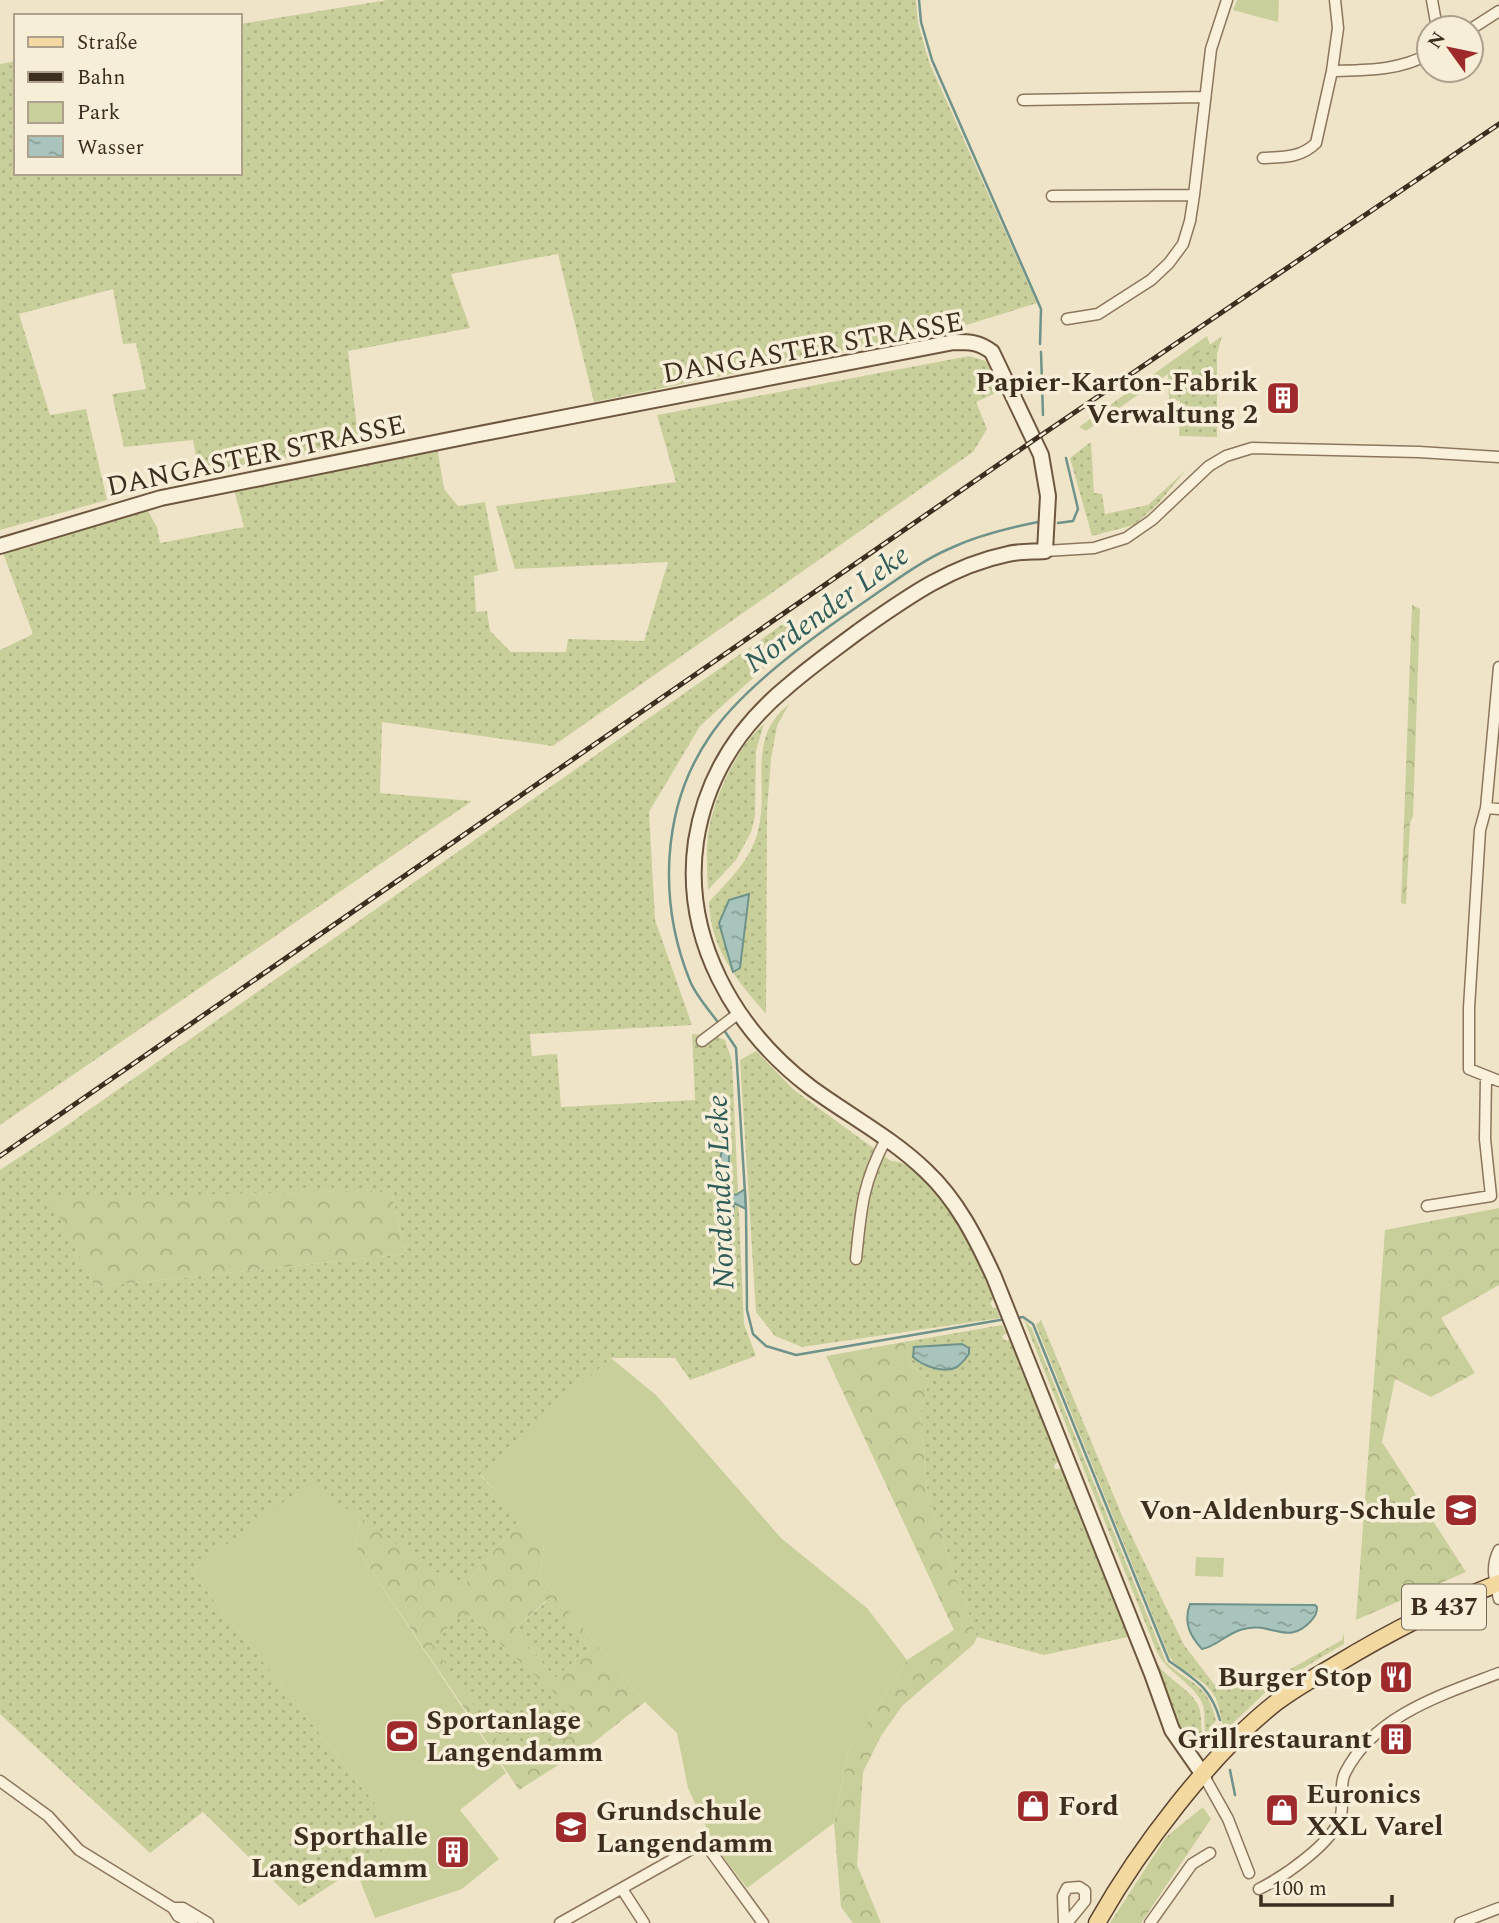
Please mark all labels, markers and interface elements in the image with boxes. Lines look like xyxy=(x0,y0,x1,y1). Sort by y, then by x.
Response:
legend xyxy=(14,14,242,175)
north arrow xyxy=(1415,14,1485,84)
text: N xyxy=(1421,26,1453,55)
text: Straße xyxy=(77,27,138,59)
text: Bahn xyxy=(77,62,125,94)
text: Park xyxy=(77,97,121,129)
text: Wasser xyxy=(77,132,144,164)
street label: DANGASTER STRASSE xyxy=(659,300,967,396)
place label: Papier-Karton-Fabrik Verwaltung 2 xyxy=(975,361,1258,436)
building icon: Papier-Karton-Fabrik Verwaltung 2 xyxy=(1264,379,1302,417)
street label: DANGASTER STRASSE xyxy=(102,403,410,509)
water label: Nordender Leke xyxy=(734,533,920,685)
water label: Nordender Leke xyxy=(695,1094,747,1290)
place label: Von-Aldenburg-Schule xyxy=(1139,1489,1436,1532)
school or university icon: Von-Aldenburg-Schule xyxy=(1442,1491,1480,1529)
road number: B 437 xyxy=(1402,1584,1486,1630)
place label: Burger Stop xyxy=(1217,1656,1372,1699)
restaurant icon: Burger Stop xyxy=(1377,1658,1415,1696)
place label: Sportanlage Langendamm xyxy=(426,1699,603,1774)
sports icon: Sportanlage Langendamm xyxy=(383,1717,421,1755)
place label: Grillrestaurant xyxy=(1177,1718,1372,1761)
building icon: Grillrestaurant xyxy=(1377,1720,1415,1758)
place label: Euronics XXL Varel xyxy=(1306,1773,1443,1848)
place label: Ford xyxy=(1058,1785,1119,1828)
shop icon: Ford xyxy=(1014,1787,1052,1825)
place label: Grundschule Langendamm xyxy=(596,1790,773,1865)
shop icon: Euronics XXL Varel xyxy=(1263,1791,1301,1829)
school or university icon: Grundschule Langendamm xyxy=(552,1808,590,1846)
place label: Sporthalle Langendamm xyxy=(251,1815,428,1890)
building icon: Sporthalle Langendamm xyxy=(434,1833,472,1871)
scale bar xyxy=(1261,1864,1392,1908)
text: 100 m xyxy=(1272,1873,1327,1905)

